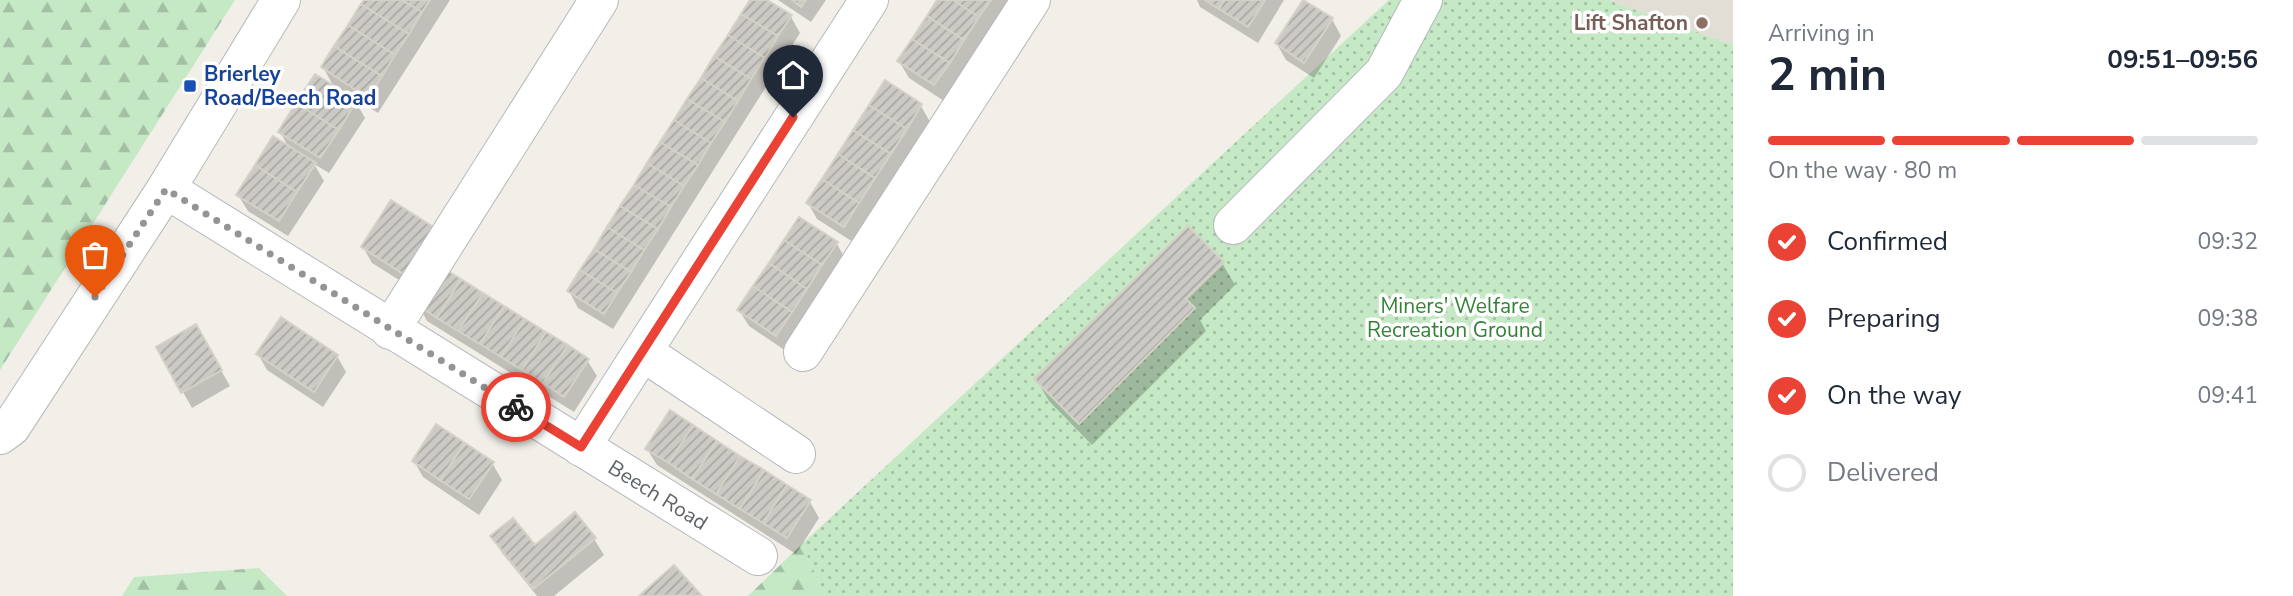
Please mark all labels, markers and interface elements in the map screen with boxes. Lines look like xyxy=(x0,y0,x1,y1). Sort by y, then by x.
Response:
place label: Lift Shafton xyxy=(1574,9,1688,37)
marker: Lift Shafton xyxy=(1694,15,1710,31)
text: Arriving in xyxy=(1768,18,1875,49)
text: 09:51–09:56 xyxy=(2107,42,2258,77)
text: 2 min xyxy=(1768,43,1887,106)
pin xyxy=(763,45,823,117)
icon: home xyxy=(774,56,812,94)
place label: Brierley Road/Beech Road xyxy=(204,60,376,112)
marker: Brierley Road/Beech Road xyxy=(182,78,198,94)
text: On the way · 80 m xyxy=(1768,155,1957,186)
icon: check xyxy=(1768,223,1806,261)
text: Confirmed xyxy=(1827,224,1948,259)
pin xyxy=(65,225,125,297)
text: 09:32 xyxy=(2198,226,2258,257)
icon: bag xyxy=(76,236,114,274)
park label: Miners' Welfare Recreation Ground xyxy=(1367,292,1543,344)
icon: check xyxy=(1768,300,1806,338)
text: Preparing xyxy=(1827,301,1940,336)
text: 09:38 xyxy=(2198,303,2258,334)
courier xyxy=(481,372,551,442)
icon: check xyxy=(1768,377,1806,415)
text: On the way xyxy=(1827,378,1961,413)
text: 09:41 xyxy=(2198,380,2258,411)
icon: bike xyxy=(497,388,535,426)
street label: Beech Road xyxy=(603,453,713,537)
text: Delivered xyxy=(1827,455,1939,490)

